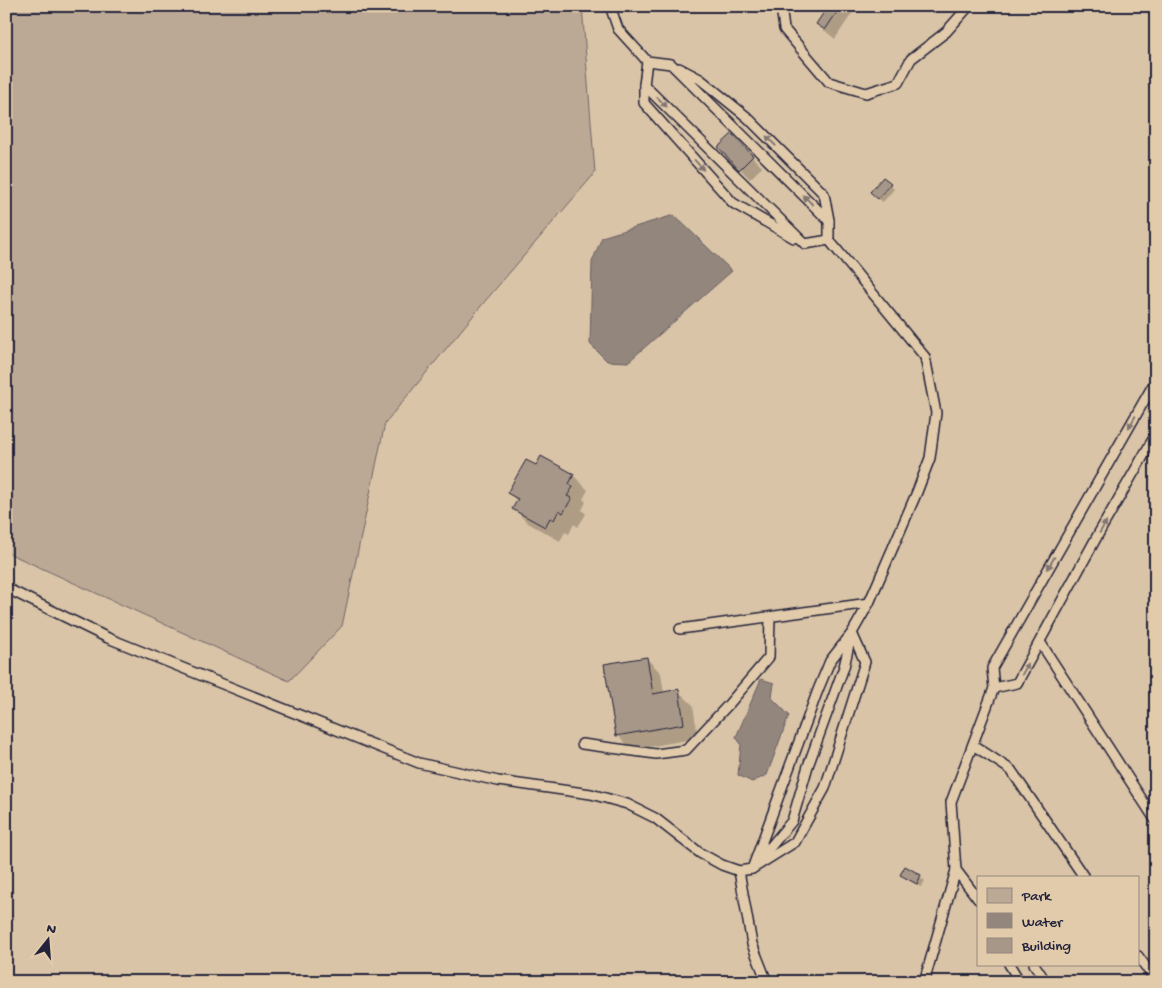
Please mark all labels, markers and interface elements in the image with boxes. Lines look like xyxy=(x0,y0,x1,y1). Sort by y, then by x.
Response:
one-way arrow xyxy=(655,96,667,108)
one-way arrow xyxy=(765,136,777,148)
one-way arrow xyxy=(693,158,705,170)
one-way arrow xyxy=(802,194,814,206)
one-way arrow xyxy=(1127,416,1136,429)
one-way arrow xyxy=(1098,520,1107,533)
one-way arrow xyxy=(1047,556,1055,571)
one-way arrow xyxy=(1021,662,1029,677)
legend xyxy=(977,876,1140,966)
text: Park xyxy=(1021,888,1052,906)
text: Water xyxy=(1022,914,1064,932)
north arrow xyxy=(22,916,72,966)
text: N xyxy=(44,920,58,939)
text: Building xyxy=(1021,938,1071,956)

